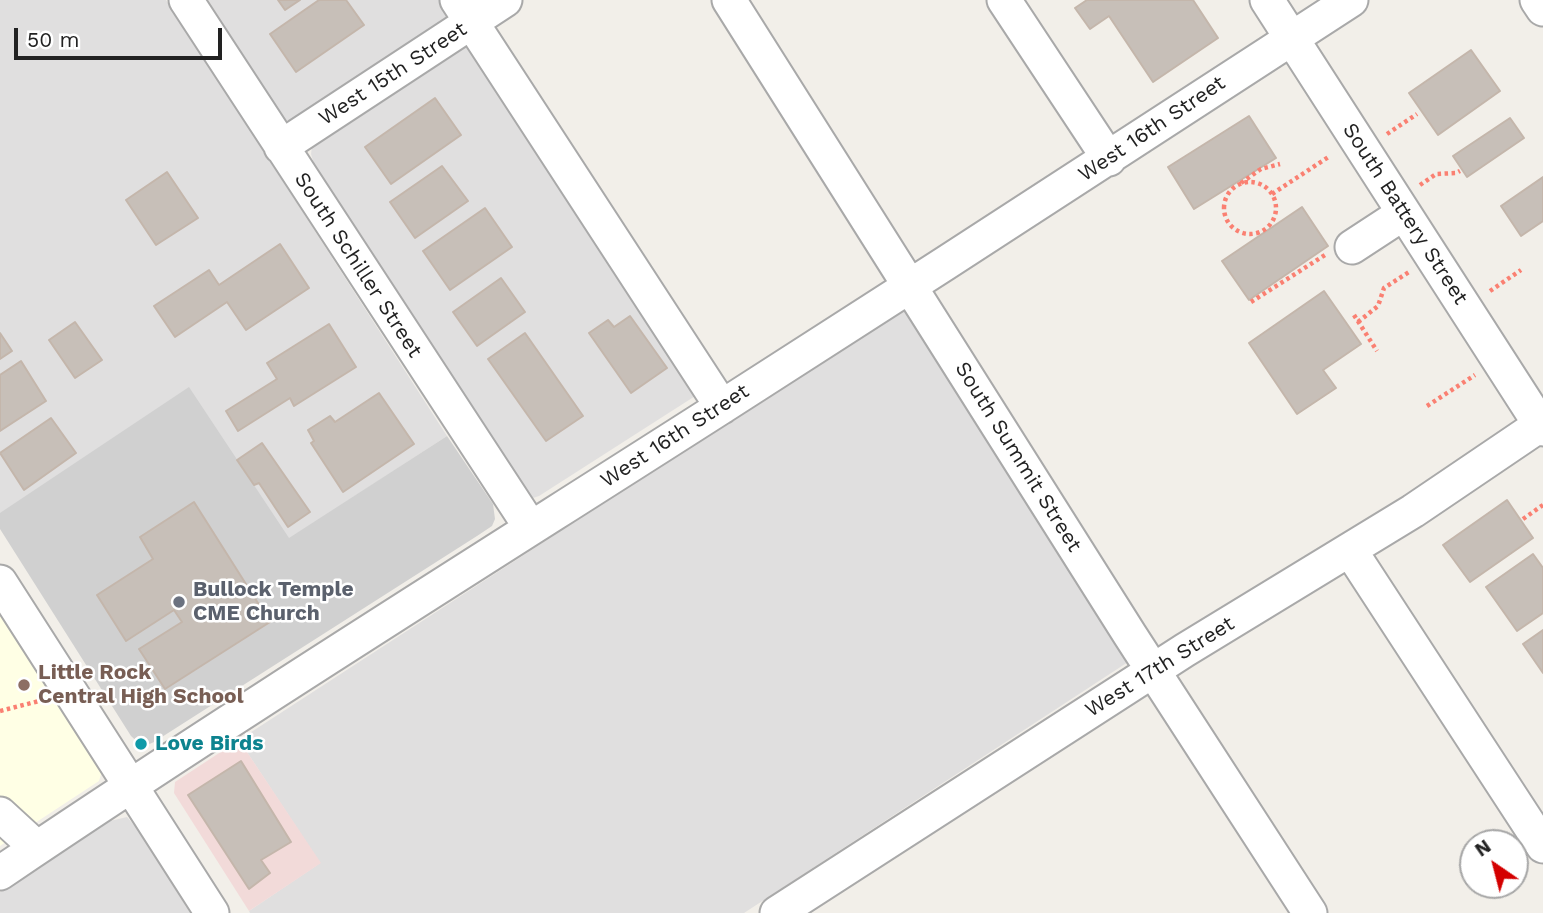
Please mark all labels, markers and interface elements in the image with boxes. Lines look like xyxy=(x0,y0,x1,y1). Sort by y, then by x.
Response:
scale bar xyxy=(18,14,226,58)
street label: West 15th Street xyxy=(314,17,472,131)
text: 50 m xyxy=(27,27,79,52)
street label: West 16th Street xyxy=(1074,71,1230,187)
street label: South Battery Street xyxy=(1337,119,1473,309)
street label: South Schiller Street xyxy=(289,168,427,362)
street label: South Summit Street xyxy=(949,357,1087,557)
street label: West 16th Street xyxy=(596,379,754,493)
place label: Bullock Temple CME Church xyxy=(193,577,354,627)
marker: Bullock Temple CME Church xyxy=(171,594,187,610)
street label: West 17th Street xyxy=(1081,611,1239,723)
place label: Little Rock Central High School xyxy=(38,660,244,710)
marker: Little Rock Central High School xyxy=(16,677,32,693)
place label: Love Birds xyxy=(155,731,263,757)
marker: Love Birds xyxy=(133,736,149,752)
north arrow xyxy=(1459,829,1529,899)
text: N xyxy=(1470,835,1495,861)

